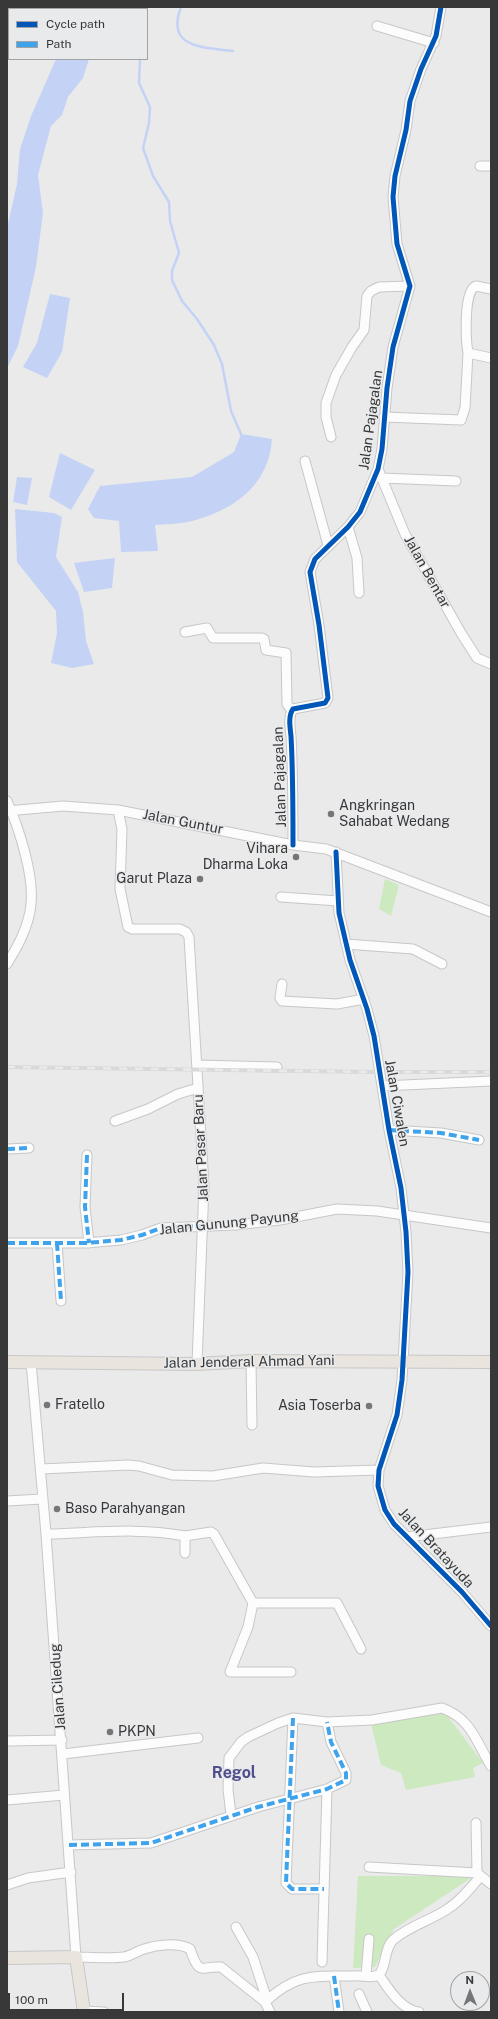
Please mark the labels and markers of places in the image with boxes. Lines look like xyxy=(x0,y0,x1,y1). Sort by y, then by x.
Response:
place label: Angkringan Sahabat Wedang xyxy=(339,798,450,830)
marker: Angkringan Sahabat Wedang xyxy=(326,809,336,819)
place label: Vihara Dharma Loka xyxy=(203,841,288,874)
marker: Vihara Dharma Loka xyxy=(291,852,301,862)
place label: Garut Plaza xyxy=(116,871,192,887)
marker: Garut Plaza xyxy=(195,874,205,884)
place label: Fratello xyxy=(55,1397,105,1413)
place label: Asia Toserba xyxy=(278,1398,361,1414)
marker: Fratello xyxy=(42,1400,52,1410)
marker: Asia Toserba xyxy=(364,1401,374,1411)
place label: Baso Parahyangan xyxy=(65,1501,185,1517)
marker: Baso Parahyangan xyxy=(52,1504,62,1514)
place label: PKPN xyxy=(118,1724,156,1740)
marker: PKPN xyxy=(105,1727,115,1737)

